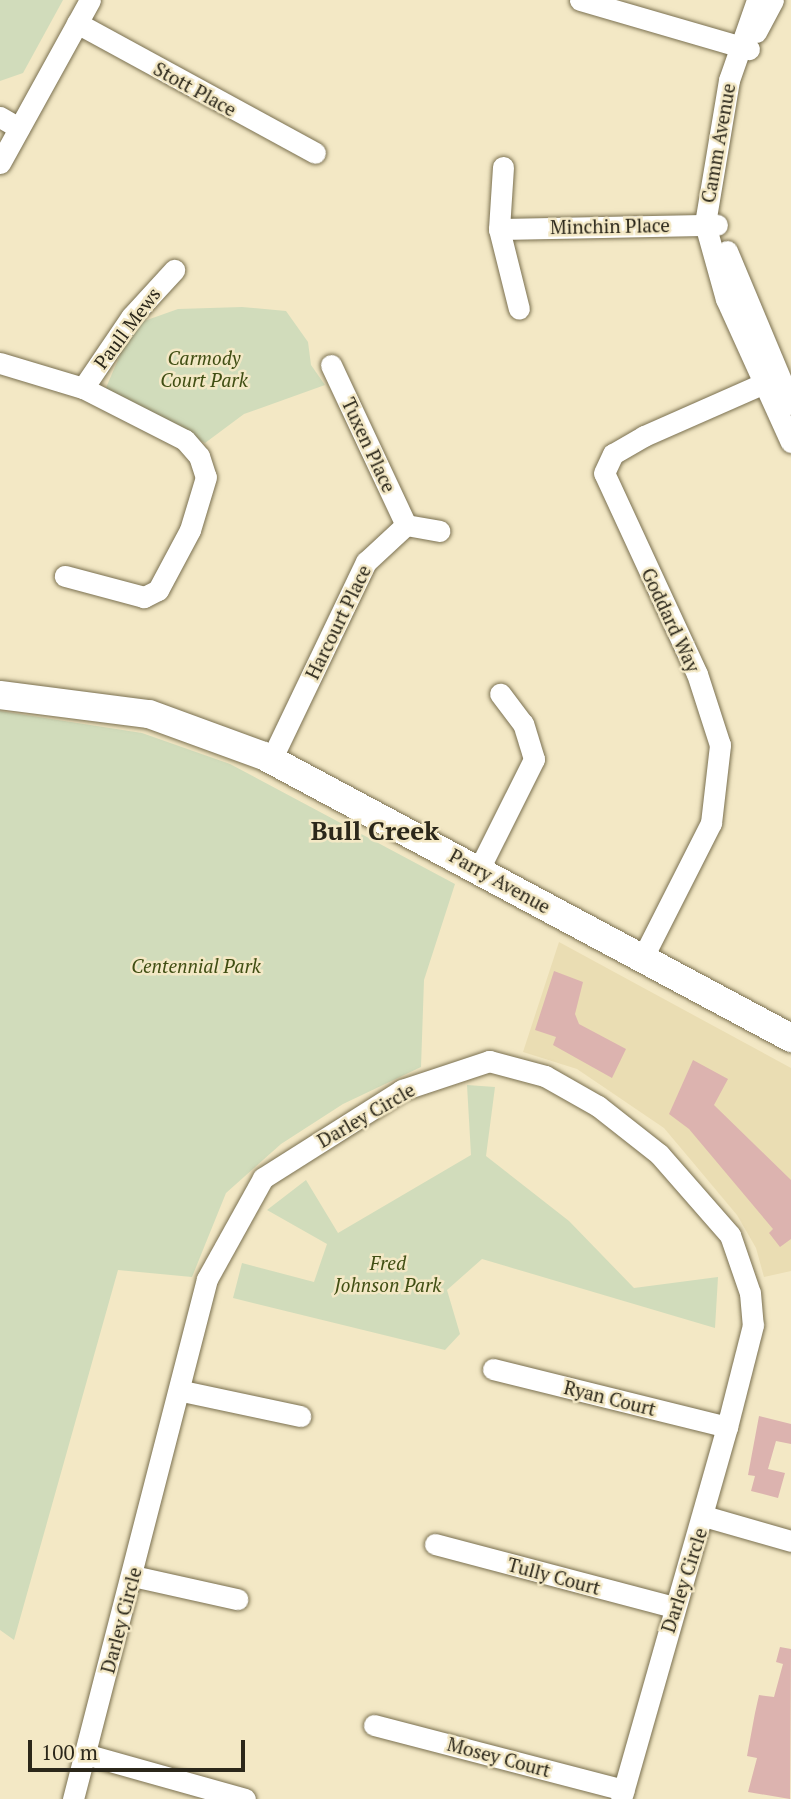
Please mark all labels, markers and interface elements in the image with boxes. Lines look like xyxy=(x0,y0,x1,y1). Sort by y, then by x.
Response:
street label: Stott Place xyxy=(150,57,240,121)
street label: Camm Avenue xyxy=(696,81,740,205)
street label: Minchin Place xyxy=(550,214,670,238)
street label: Paull Mews xyxy=(89,283,165,373)
park label: Carmody Court Park xyxy=(160,347,248,391)
street label: Tuxen Place xyxy=(337,394,401,496)
street label: Harcourt Place xyxy=(301,561,375,683)
street label: Goddard Way xyxy=(637,564,705,676)
district label: Bull Creek xyxy=(311,815,439,847)
street label: Parry Avenue xyxy=(445,844,555,918)
park label: Centennial Park xyxy=(131,955,261,977)
street label: Darley Circle xyxy=(313,1078,419,1152)
park label: Fred Johnson Park xyxy=(335,1252,441,1296)
street label: Ryan Court xyxy=(562,1376,658,1420)
street label: Darley Circle xyxy=(656,1525,712,1635)
street label: Tully Court xyxy=(505,1553,603,1599)
street label: Darley Circle xyxy=(96,1564,146,1676)
scale bar xyxy=(32,1726,248,1770)
street label: Mosey Court xyxy=(445,1732,553,1782)
text: 100 m xyxy=(41,1738,98,1766)

